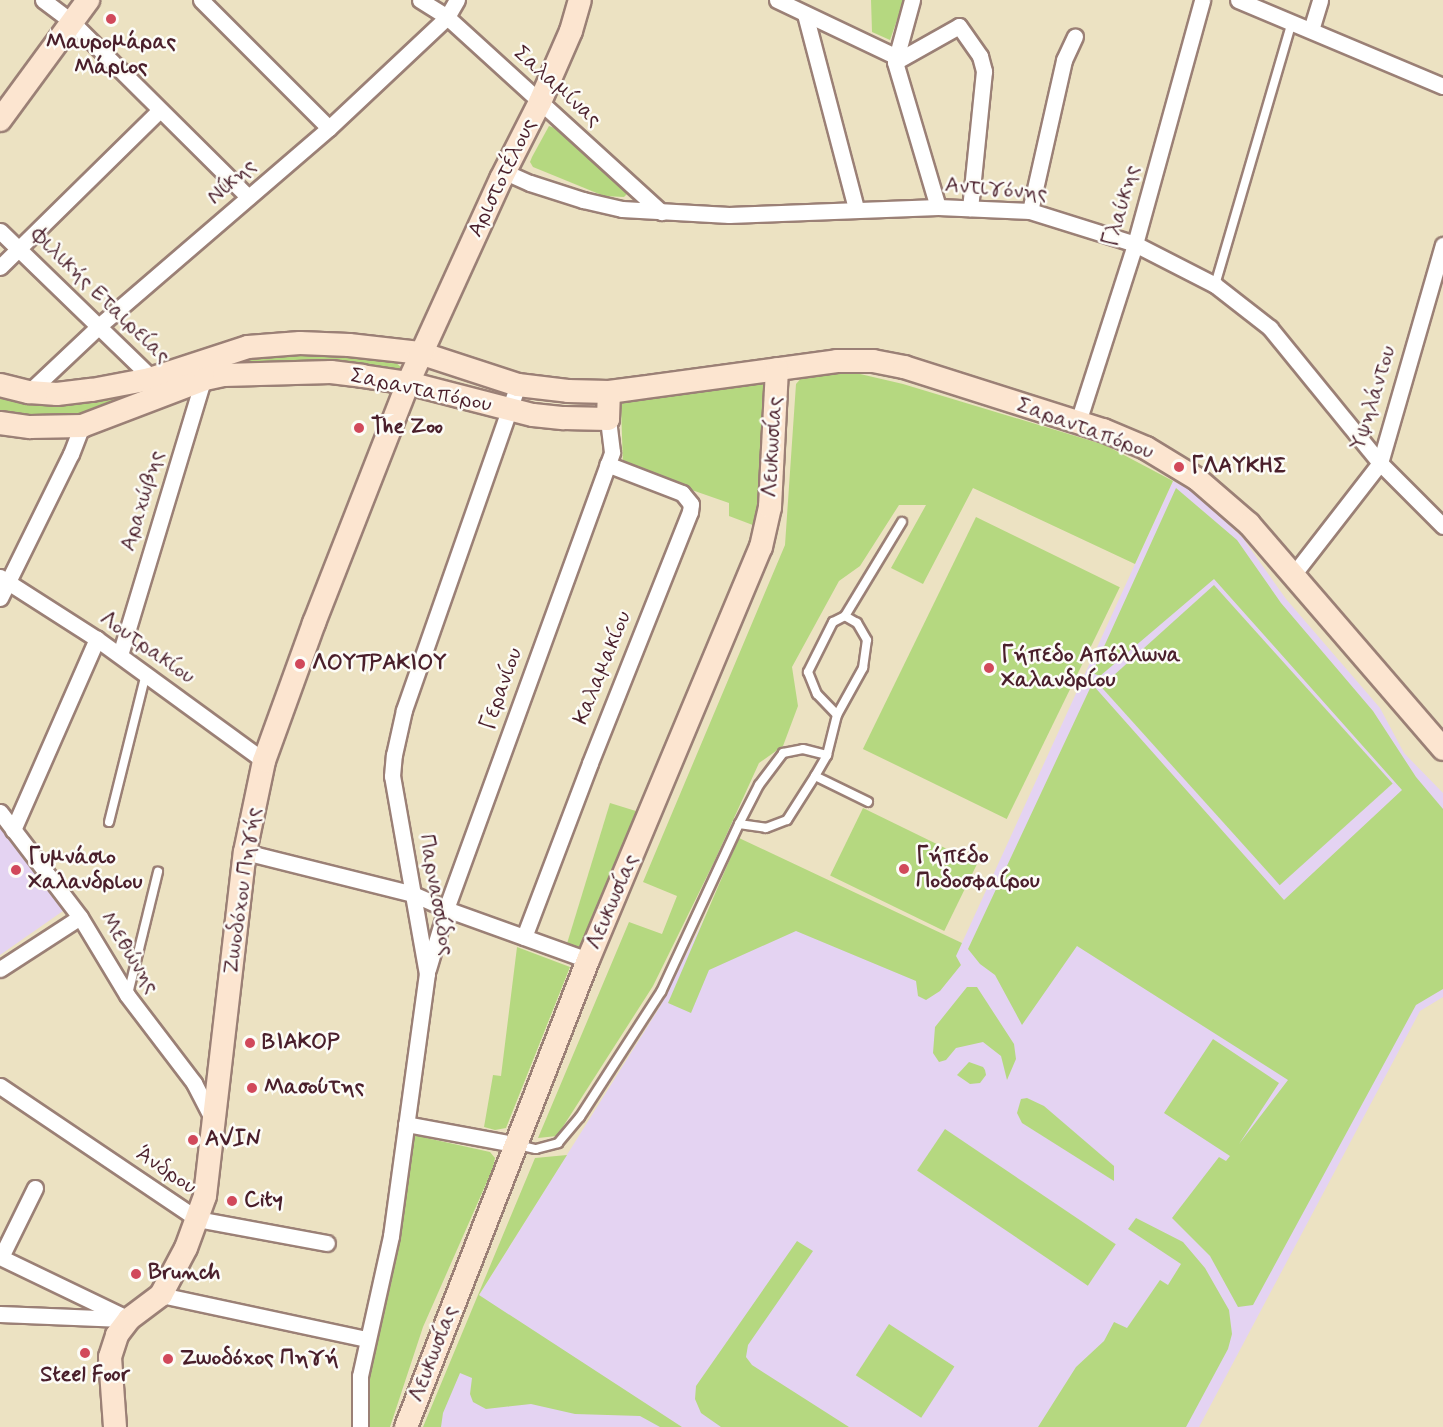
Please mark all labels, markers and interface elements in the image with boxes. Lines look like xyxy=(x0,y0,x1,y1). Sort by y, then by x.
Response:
marker: Μαυρομάρας Μάριος xyxy=(104,12,118,26)
place label: Μαυρομάρας Μάριος xyxy=(46,29,176,80)
street label: Σαλαμίνας xyxy=(508,41,606,133)
street label: Αριστοτέλους xyxy=(463,114,543,242)
street label: Νίκης xyxy=(202,153,262,211)
street label: Γλαύκης xyxy=(1098,162,1146,250)
street label: Αντιγόνης xyxy=(944,172,1048,208)
street label: Φιλικής Εταιρείας xyxy=(25,223,175,369)
street label: Υψηλάντου xyxy=(1346,342,1402,454)
street label: Σαρανταπόρου xyxy=(348,363,494,419)
street label: Σαρανταπόρου xyxy=(1013,392,1157,466)
street label: Λευκωσίας xyxy=(757,396,789,498)
place label: The Zoo xyxy=(371,415,445,441)
marker: The Zoo xyxy=(352,421,366,435)
street label: Αραχώβης xyxy=(115,448,171,554)
place label: ΓΛΑΥΚΗΣ xyxy=(1191,454,1287,480)
marker: ΓΛΑΥΚΗΣ xyxy=(1172,460,1186,474)
street label: Λουτρακίου xyxy=(94,606,200,690)
street label: Καλαμακίου xyxy=(568,607,638,729)
place label: Γήπεδο Απόλλωνα Χαλανδρίου xyxy=(1001,642,1181,694)
street label: Γερανίου xyxy=(475,644,529,734)
place label: ΛΟΥΤΡΑΚΙΟΥ xyxy=(312,651,447,677)
marker: ΛΟΥΤΡΑΚΙΟΥ xyxy=(293,657,307,671)
marker: Γήπεδο Απόλλωνα Χαλανδρίου xyxy=(982,661,996,675)
street label: Ζωοδόχου Πηγής xyxy=(218,806,268,976)
street label: Παρνασσίδος xyxy=(412,832,460,958)
place label: Γήπεδο Ποδοσφαίρου xyxy=(916,843,1040,894)
place label: Γυμνάσιο Χαλανδριου xyxy=(28,844,142,896)
street label: Λευκωσίας xyxy=(581,850,645,954)
marker: Γήπεδο Ποδοσφαίρου xyxy=(897,862,911,876)
marker: Γυμνάσιο Χαλανδριου xyxy=(9,863,23,877)
street label: Μεθώνης xyxy=(94,907,164,999)
place label: ΒΙΑΚΟΡ xyxy=(262,1030,340,1056)
marker: ΒΙΑΚΟΡ xyxy=(243,1036,257,1050)
place label: Μασούτης xyxy=(264,1075,364,1101)
marker: Μασούτης xyxy=(245,1081,259,1095)
place label: AVIN xyxy=(205,1127,261,1153)
marker: AVIN xyxy=(186,1133,200,1147)
street label: Άνδρου xyxy=(131,1141,201,1201)
place label: City xyxy=(244,1188,283,1214)
marker: City xyxy=(225,1194,239,1208)
place label: Brunch xyxy=(148,1261,220,1287)
marker: Brunch xyxy=(129,1267,143,1281)
street label: Λευκωσίας xyxy=(403,1302,465,1406)
marker: Steel Foor xyxy=(78,1346,92,1360)
place label: Ζωοδόχος Πηγή xyxy=(180,1346,339,1372)
marker: Ζωοδόχος Πηγή xyxy=(161,1352,175,1366)
place label: Steel Foor xyxy=(40,1363,130,1389)

